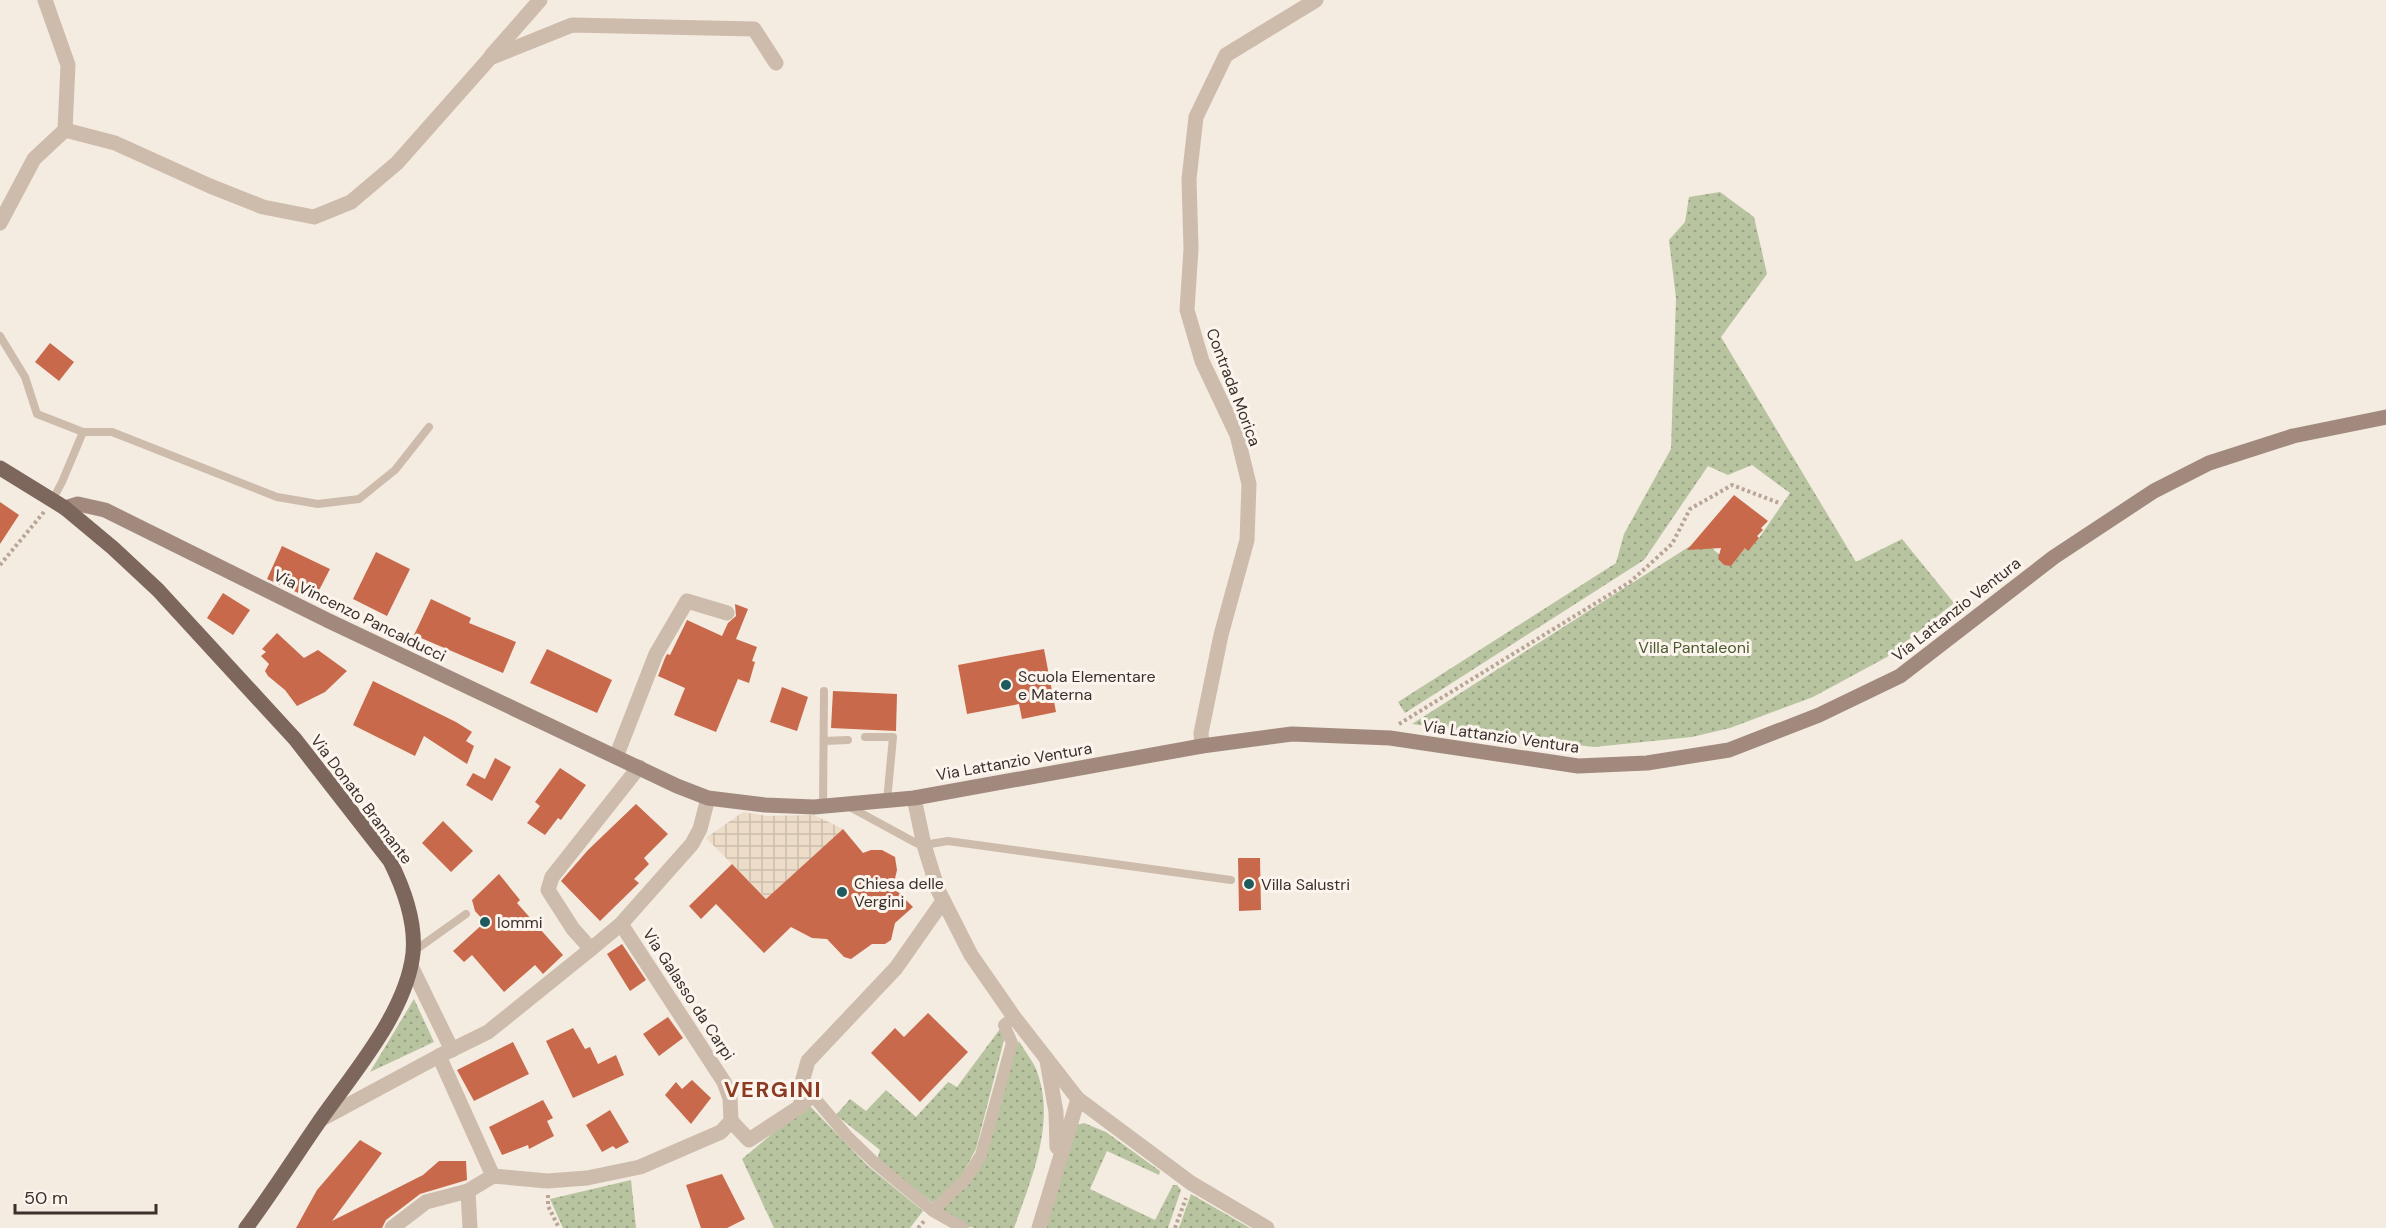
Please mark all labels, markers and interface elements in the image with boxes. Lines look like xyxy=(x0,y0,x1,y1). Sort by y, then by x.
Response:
street label: Contrada Morica xyxy=(1201,325,1266,449)
street label: Via Lattanzio Ventura xyxy=(1888,553,2025,666)
street label: Via Vincenzo Pancalducci xyxy=(270,565,449,666)
park label: Villa Pantaleoni xyxy=(1638,637,1750,658)
place label: Scuola Elementare e Materna xyxy=(1018,666,1156,705)
marker: Scuola Elementare e Materna xyxy=(999,678,1013,692)
street label: Via Lattanzio Ventura xyxy=(1421,715,1581,758)
street label: Via Donato Bramante xyxy=(306,730,417,868)
street label: Via Lattanzio Ventura xyxy=(935,737,1094,786)
place label: Chiesa delle Vergini xyxy=(854,873,944,912)
place label: Villa Salustri xyxy=(1261,874,1350,895)
marker: Villa Salustri xyxy=(1242,877,1256,891)
marker: Chiesa delle Vergini xyxy=(835,885,849,899)
place label: Iommi xyxy=(497,912,543,933)
marker: Iommi xyxy=(478,915,492,929)
street label: Via Galasso da Carpi xyxy=(638,924,739,1064)
district label: VERGINI xyxy=(724,1075,822,1104)
scale bar xyxy=(15,1177,156,1215)
text: 50 m xyxy=(24,1186,68,1210)

